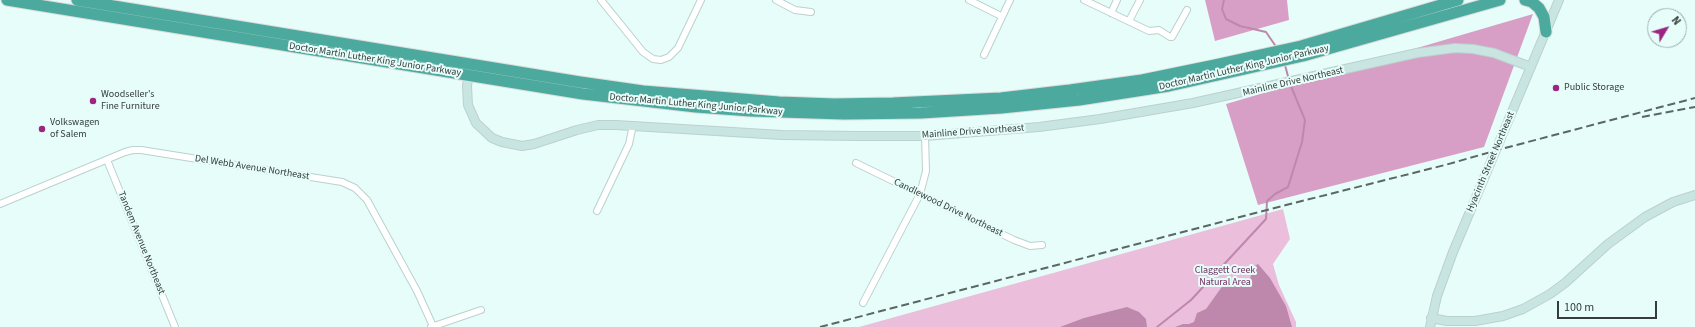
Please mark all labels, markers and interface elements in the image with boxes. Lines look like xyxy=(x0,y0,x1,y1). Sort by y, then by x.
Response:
north arrow xyxy=(1647,8,1687,48)
text: N xyxy=(1668,13,1684,28)
street label: Doctor Martin Luther King Junior Parkway xyxy=(288,40,462,80)
street label: Doctor Martin Luther King Junior Parkway xyxy=(1158,43,1330,93)
street label: Mainline Drive Northeast xyxy=(1242,65,1344,99)
place label: Public Storage xyxy=(1564,82,1624,94)
marker: Public Storage xyxy=(1551,83,1561,93)
place label: Woodseller's Fine Furniture xyxy=(101,89,160,112)
street label: Doctor Martin Luther King Junior Parkway xyxy=(609,91,783,119)
marker: Woodseller's Fine Furniture xyxy=(88,96,98,106)
street label: Hyacinth Street Northeast xyxy=(1464,110,1518,214)
place label: Volkswagen of Salem xyxy=(50,117,100,140)
street label: Mainline Drive Northeast xyxy=(921,122,1025,142)
marker: Volkswagen of Salem xyxy=(37,124,47,134)
street label: Del Webb Avenue Northeast xyxy=(194,153,310,183)
street label: Candlewood Drive Northeast xyxy=(891,176,1005,240)
street label: Tandem Avenue Northeast xyxy=(115,190,167,296)
park label: Claggett Creek Natural Area xyxy=(1195,265,1255,288)
scale bar xyxy=(1559,293,1659,319)
text: 100 m xyxy=(1564,299,1594,316)

